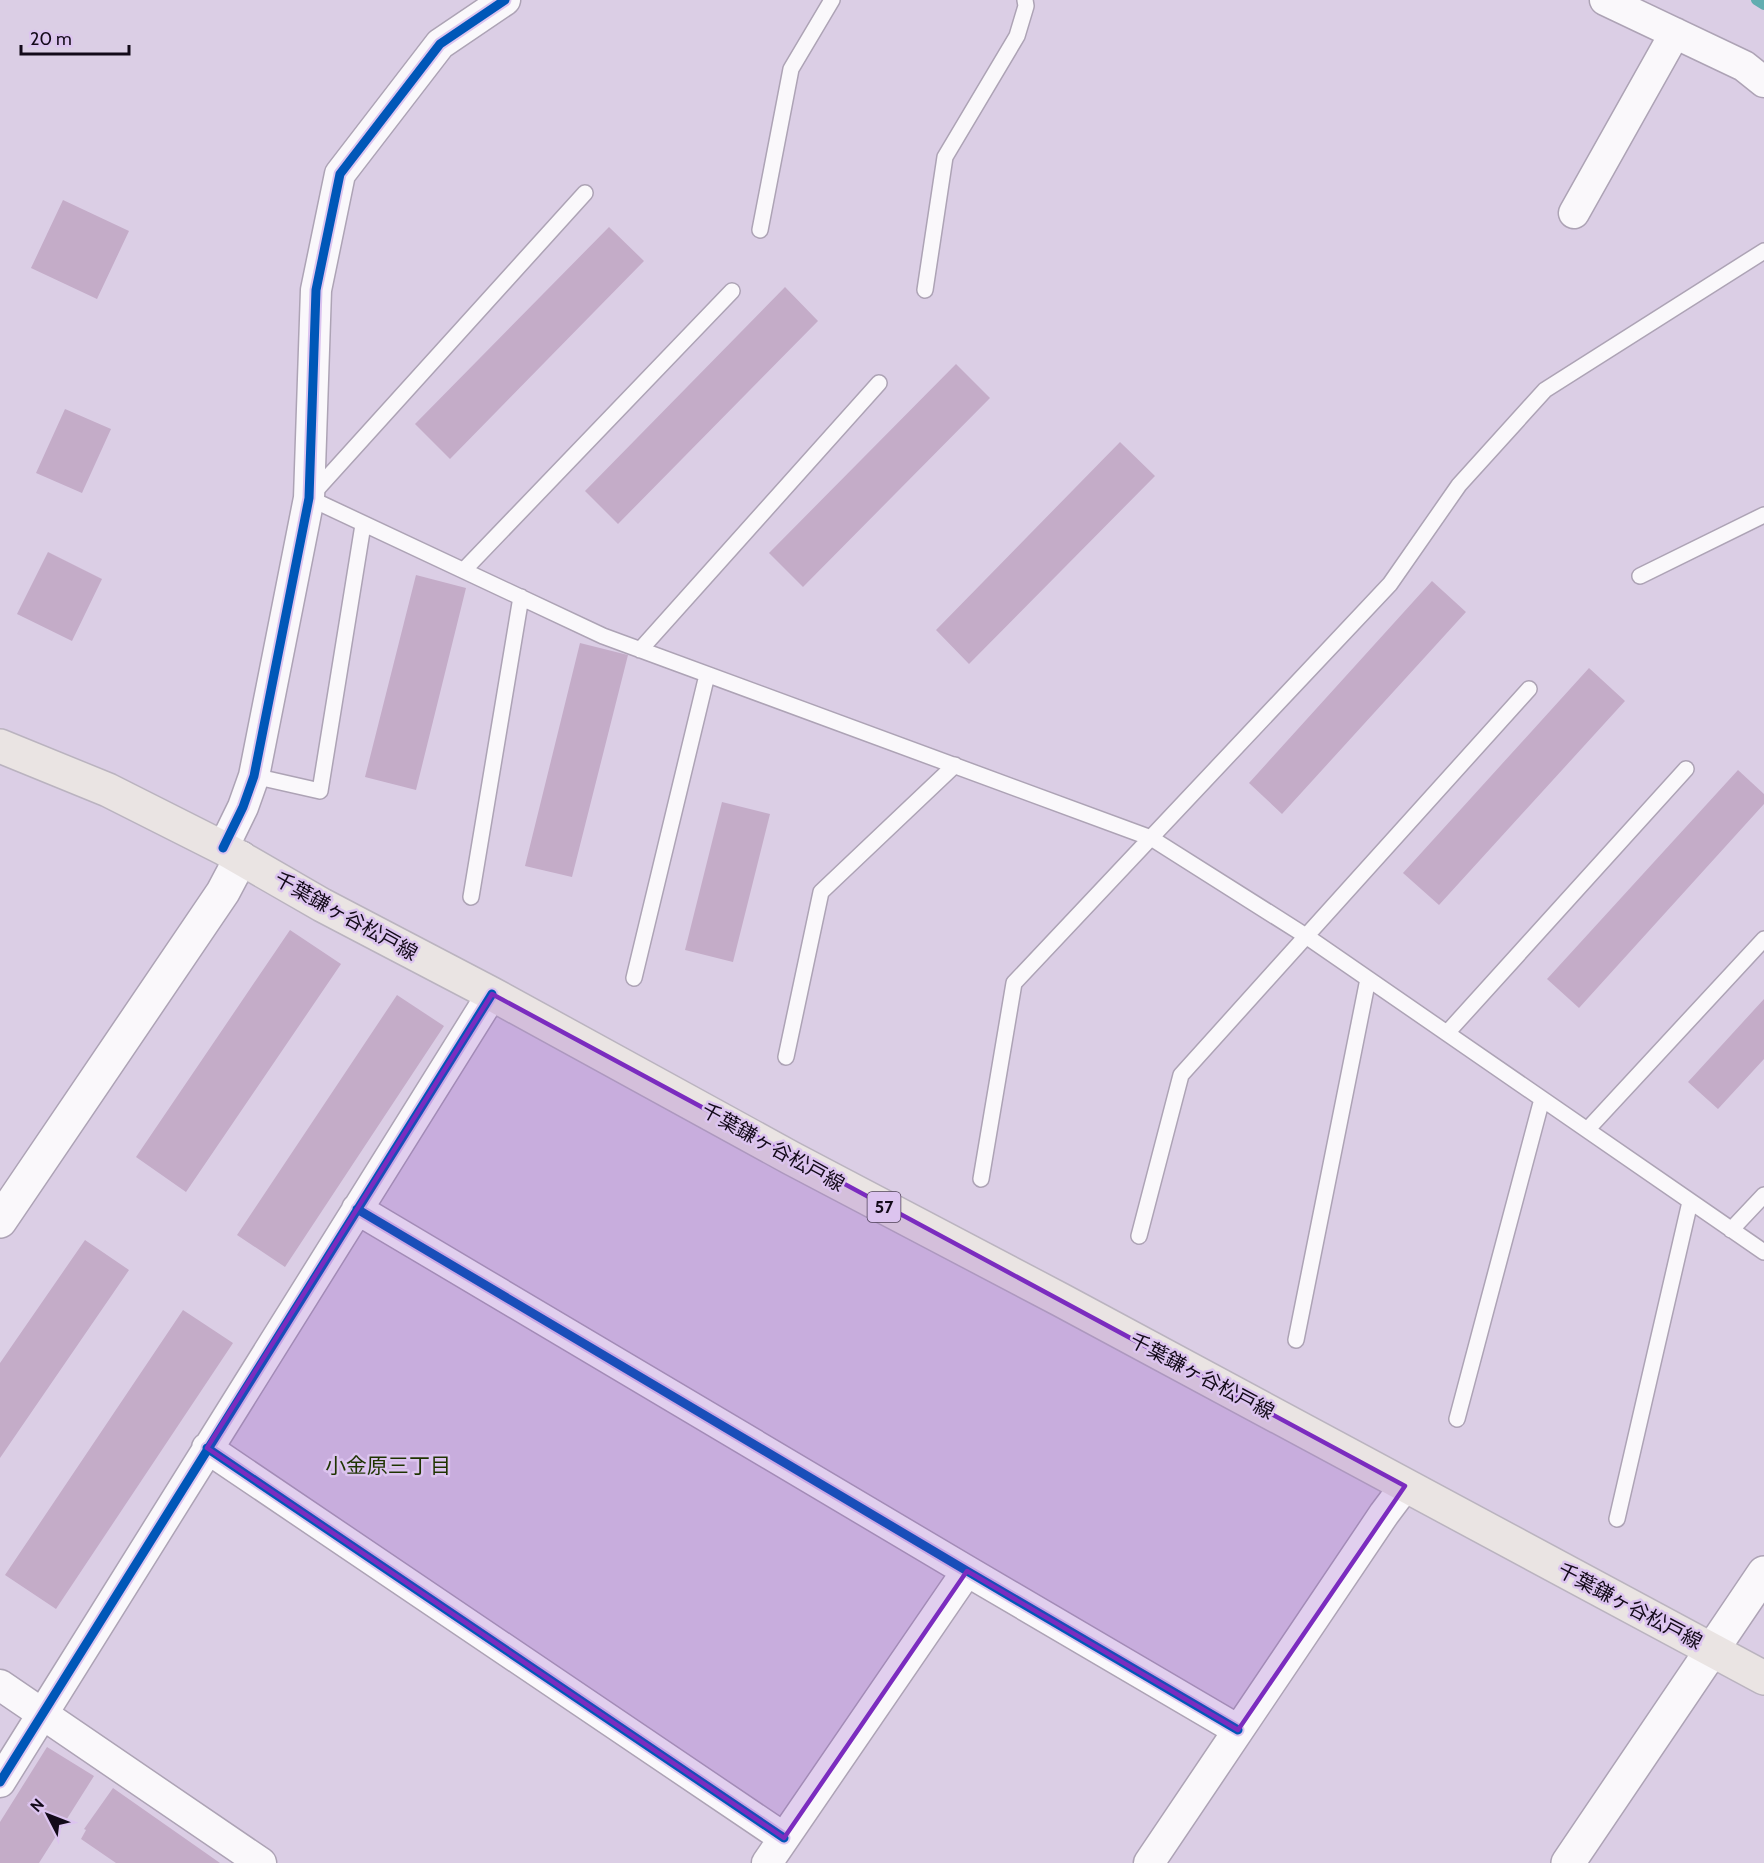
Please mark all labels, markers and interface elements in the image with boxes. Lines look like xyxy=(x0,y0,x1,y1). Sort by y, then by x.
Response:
scale bar xyxy=(21,18,129,56)
text: 20 m xyxy=(30,28,72,50)
street label: 千葉鎌ヶ谷松戸線 xyxy=(270,867,422,965)
street label: 千葉鎌ヶ谷松戸線 xyxy=(697,1098,849,1196)
road number: 57 xyxy=(868,1192,900,1222)
street label: 千葉鎌ヶ谷松戸線 xyxy=(1126,1328,1278,1424)
district label: 小金原三丁目 xyxy=(325,1453,451,1478)
street label: 千葉鎌ヶ谷松戸線 xyxy=(1554,1558,1706,1654)
north arrow xyxy=(18,1785,78,1845)
text: N xyxy=(26,1795,48,1816)

